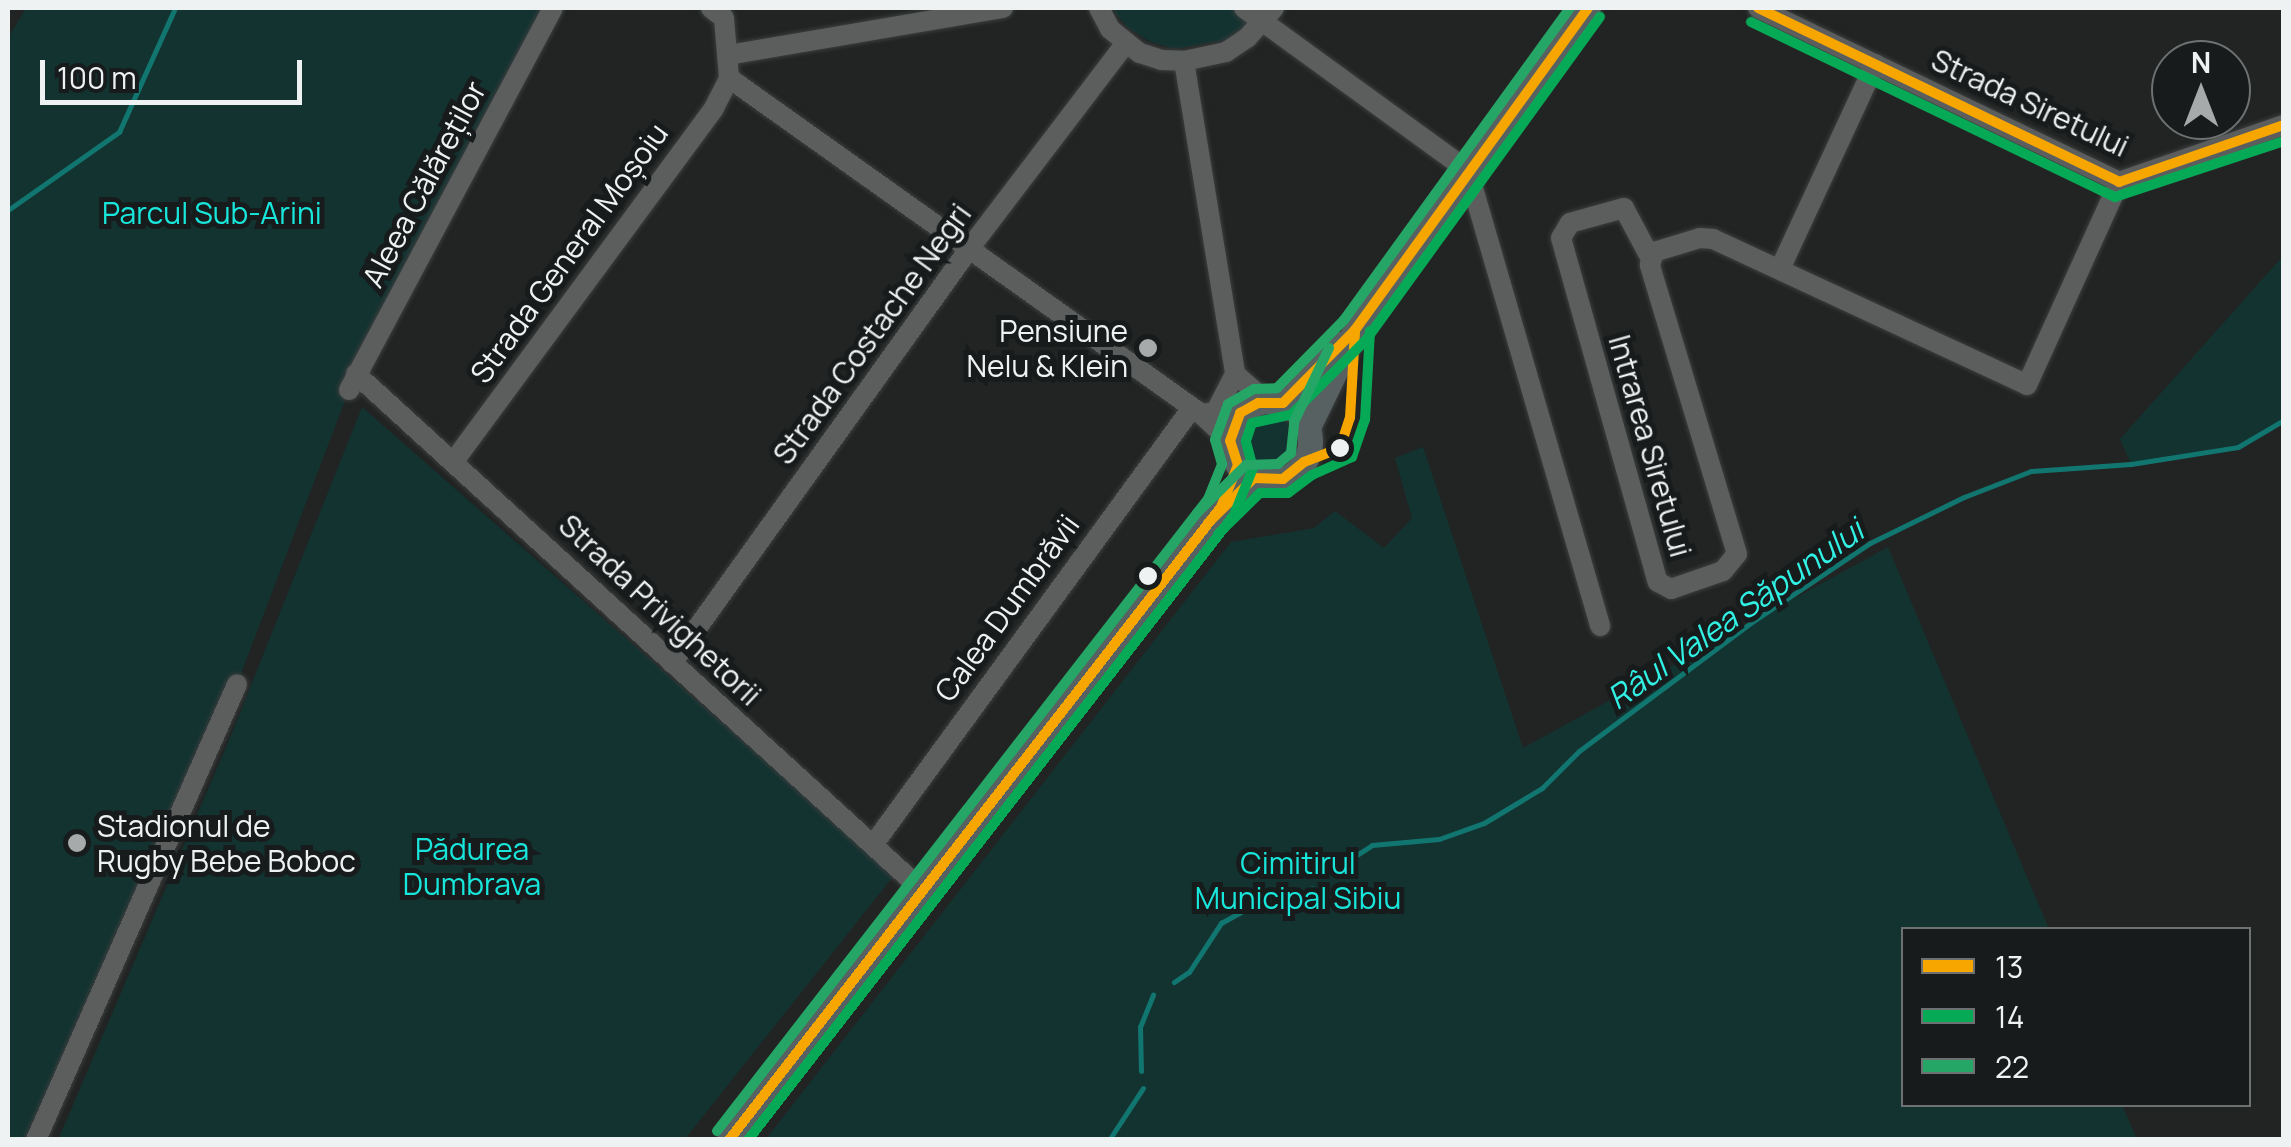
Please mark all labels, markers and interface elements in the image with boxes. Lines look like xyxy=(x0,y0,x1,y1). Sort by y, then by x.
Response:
scale bar xyxy=(45,40,308,102)
north arrow xyxy=(2151,40,2251,140)
street label: Strada Siretului xyxy=(1926,42,2134,164)
text: N xyxy=(2191,43,2211,81)
text: 100 m xyxy=(57,57,137,98)
street label: Aleea Călăreților xyxy=(355,75,493,293)
street label: Strada General Moșoiu xyxy=(463,116,675,390)
park label: Parcul Sub-Arini xyxy=(102,195,322,231)
street label: Strada Costache Negri xyxy=(765,197,979,471)
place label: Pensiune Nelu & Klein xyxy=(966,313,1128,384)
street label: Intrarea Siretului xyxy=(1601,331,1699,561)
marker: Pensiune Nelu & Klein xyxy=(1137,337,1159,359)
unlabelled marker xyxy=(1330,438,1350,458)
street label: Strada Privighetorii xyxy=(552,507,768,713)
street label: Calea Dumbrăvii xyxy=(927,508,1087,708)
water label: Râul Valea Săpunului xyxy=(1600,511,1870,717)
unlabelled marker xyxy=(1138,566,1158,586)
place label: Stadionul de Rugby Bebe Boboc xyxy=(97,808,356,878)
park label: Pădurea Dumbrava xyxy=(403,831,541,902)
marker: Stadionul de Rugby Bebe Boboc xyxy=(66,832,88,854)
park label: Cimitirul Municipal Sibiu xyxy=(1195,845,1401,916)
legend xyxy=(1901,927,2251,1107)
text: 13 xyxy=(1995,946,2023,987)
text: 14 xyxy=(1995,996,2024,1037)
text: 22 xyxy=(1995,1046,2029,1087)

